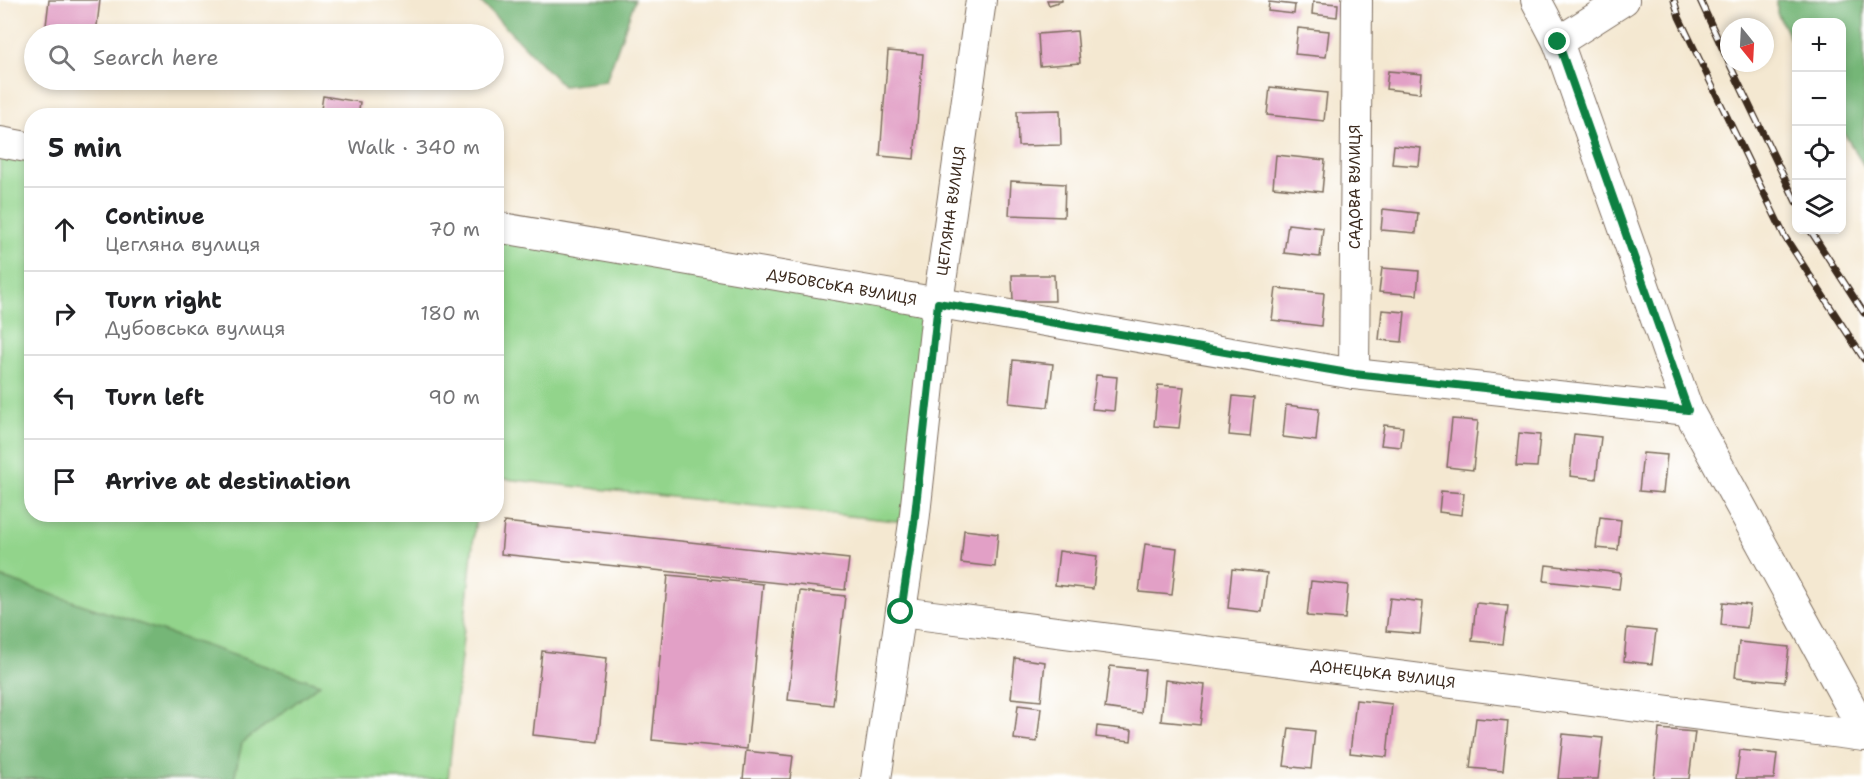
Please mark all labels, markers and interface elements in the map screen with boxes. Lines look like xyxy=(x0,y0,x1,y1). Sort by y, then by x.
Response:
north arrow xyxy=(1720,18,1774,72)
map controls xyxy=(1792,18,1846,234)
button: + xyxy=(1792,18,1846,72)
search box xyxy=(24,24,504,90)
route end xyxy=(1544,28,1570,54)
icon: search xyxy=(45,41,78,74)
text: Search here xyxy=(93,43,219,72)
button: − xyxy=(1792,72,1846,126)
street label: САДОВА ВУЛИЦЯ xyxy=(1345,125,1365,249)
button: locate xyxy=(1792,126,1846,180)
text: 5 min xyxy=(48,130,122,165)
text: Walk · 340 m xyxy=(347,134,480,160)
street label: ЦЕГЛЯНА ВУЛИЦЯ xyxy=(932,145,970,277)
button: layers xyxy=(1792,180,1846,234)
text: Continue xyxy=(105,202,205,231)
icon: ahead xyxy=(48,213,81,246)
text: 70 m xyxy=(428,216,480,242)
text: Цегляна вулиця xyxy=(105,231,260,257)
street label: ДУБОВСЬКА ВУЛИЦЯ xyxy=(765,264,919,310)
text: Turn right xyxy=(105,286,222,315)
icon: right xyxy=(48,297,81,330)
text: 180 m xyxy=(420,300,480,326)
text: Дубовська вулиця xyxy=(105,315,285,341)
icon: left xyxy=(48,381,81,414)
text: Turn left xyxy=(105,383,204,412)
text: 90 m xyxy=(428,384,480,410)
icon: arrive xyxy=(48,465,81,498)
text: Arrive at destination xyxy=(105,467,351,496)
route start xyxy=(887,598,913,624)
street label: ДОНЕЦЬКА ВУЛИЦЯ xyxy=(1310,655,1456,693)

